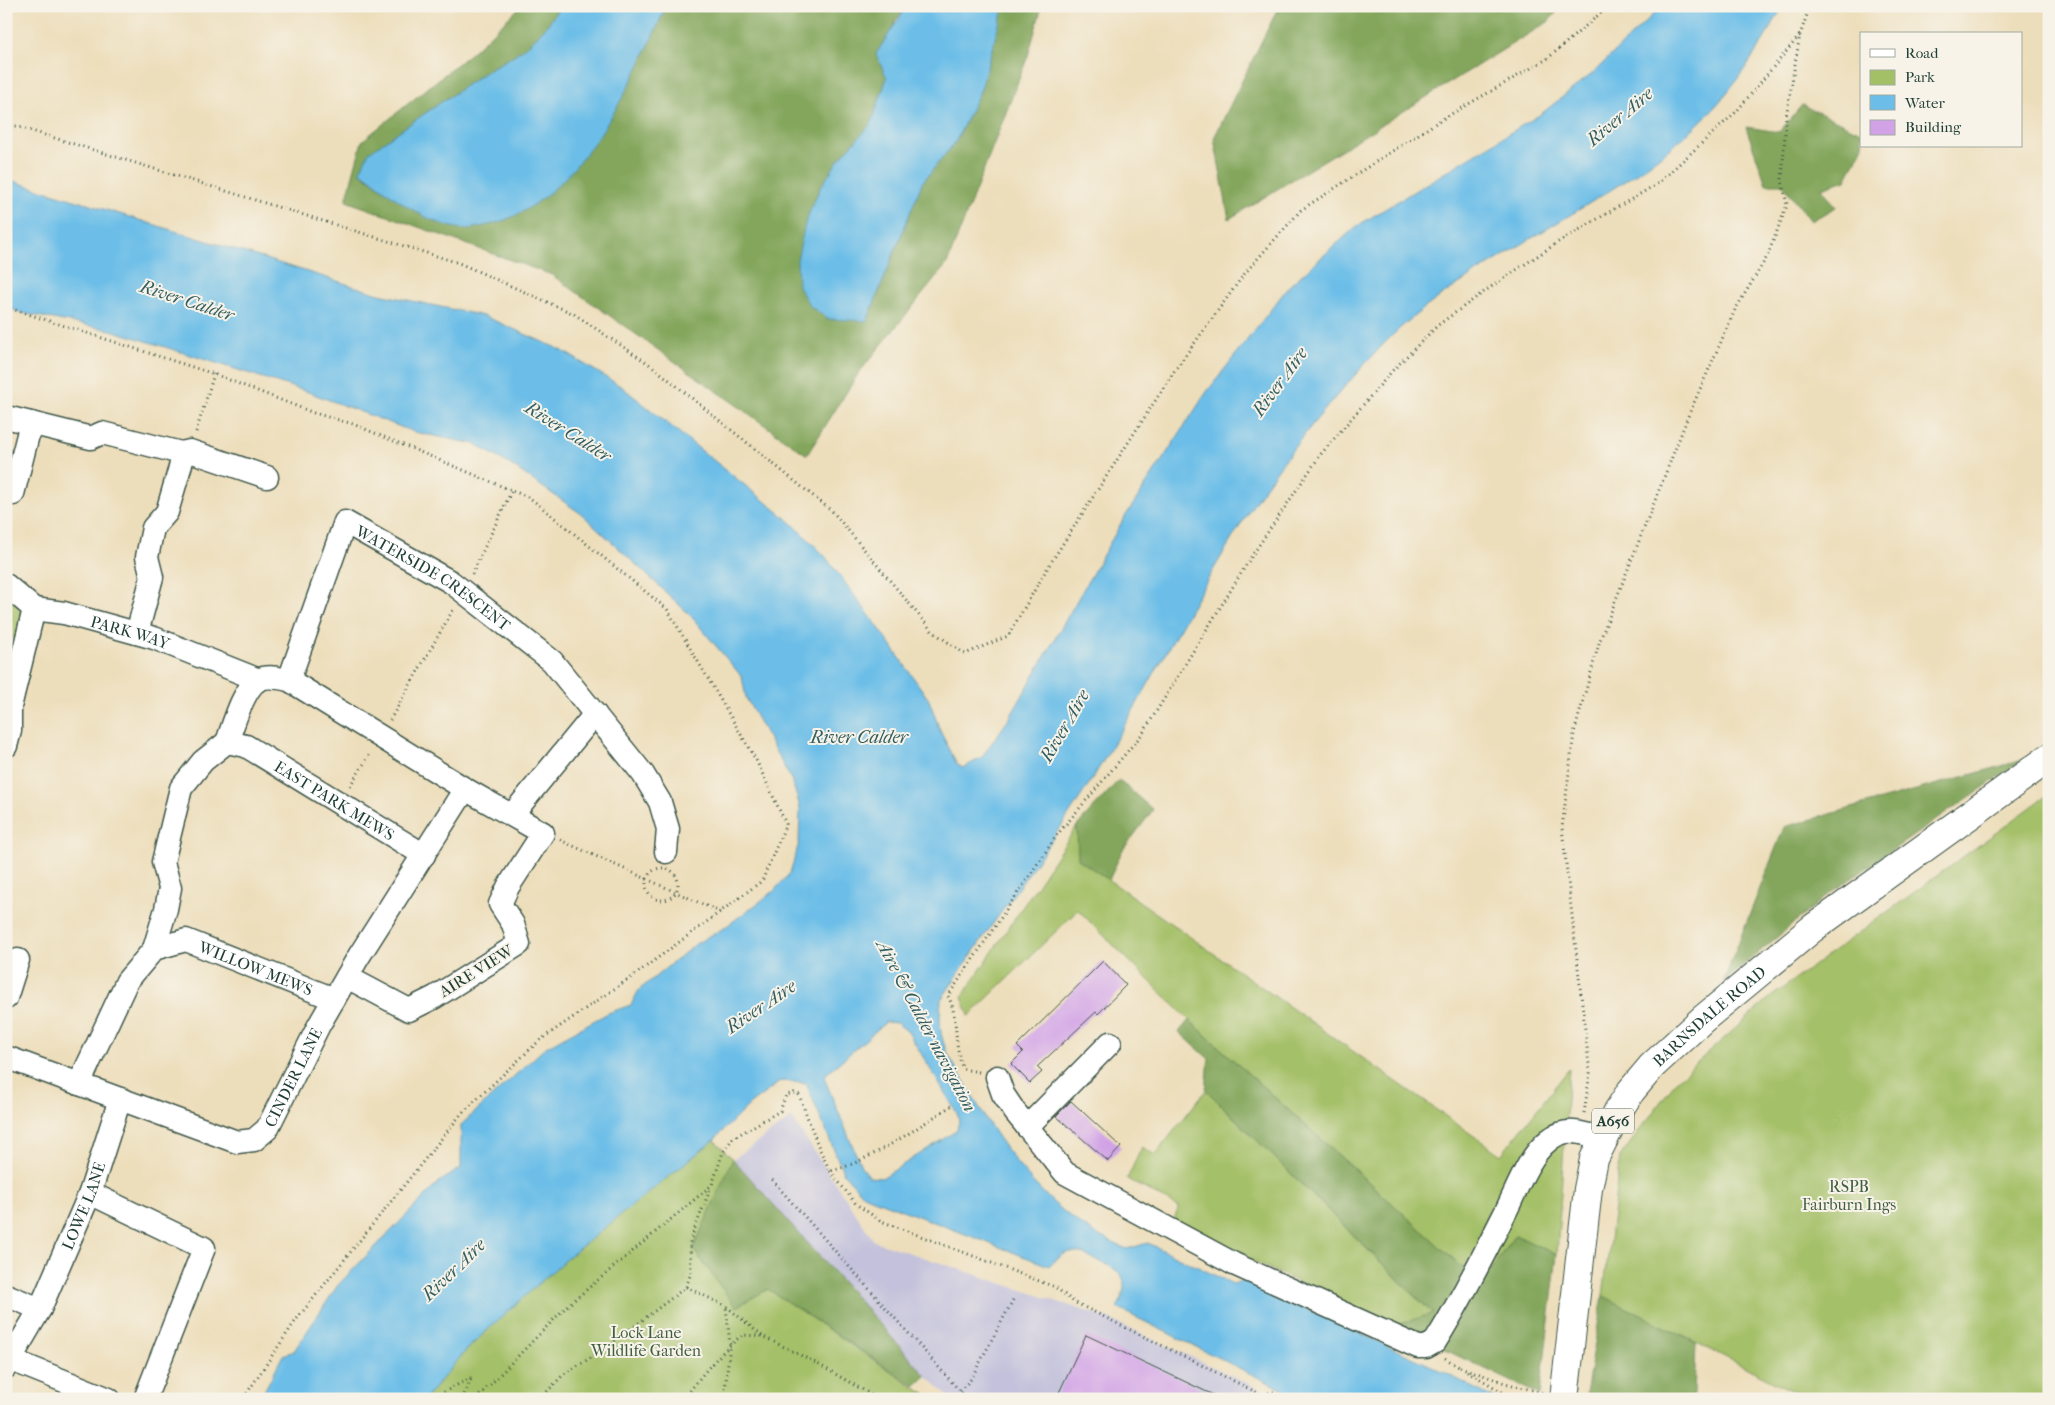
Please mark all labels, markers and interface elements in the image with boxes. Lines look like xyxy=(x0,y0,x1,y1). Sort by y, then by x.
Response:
legend xyxy=(1860,32,2022,148)
text: Road xyxy=(1905,44,1939,62)
text: Park xyxy=(1905,68,1935,86)
water label: River Aire xyxy=(1582,83,1658,151)
text: Water xyxy=(1904,94,1945,112)
text: Building xyxy=(1905,118,1962,136)
water label: River Calder xyxy=(136,276,238,327)
water label: River Aire xyxy=(1247,343,1312,421)
water label: River Calder xyxy=(520,397,617,468)
street label: WATERSIDE CRESCENT xyxy=(352,520,514,634)
street label: PARK WAY xyxy=(88,611,174,653)
water label: River Aire xyxy=(1035,686,1094,767)
water label: River Calder xyxy=(809,727,910,748)
street label: EAST PARK MEWS xyxy=(271,756,398,844)
water label: Aire & Calder navigation xyxy=(871,935,980,1115)
street label: WILLOW MEWS xyxy=(195,936,316,999)
street label: AIRE VIEW xyxy=(435,940,518,1002)
street label: BARNSDALE ROAD xyxy=(1648,962,1770,1070)
water label: River Aire xyxy=(721,976,801,1039)
street label: CINDER LANE xyxy=(260,1025,326,1130)
road number: A656 xyxy=(1592,1108,1634,1134)
street label: LOWE LANE xyxy=(57,1159,109,1253)
park label: RSPB Fairburn Ings xyxy=(1802,1177,1896,1214)
water label: River Aire xyxy=(417,1234,491,1306)
park label: Lock Lane Wildlife Garden xyxy=(590,1323,702,1360)

